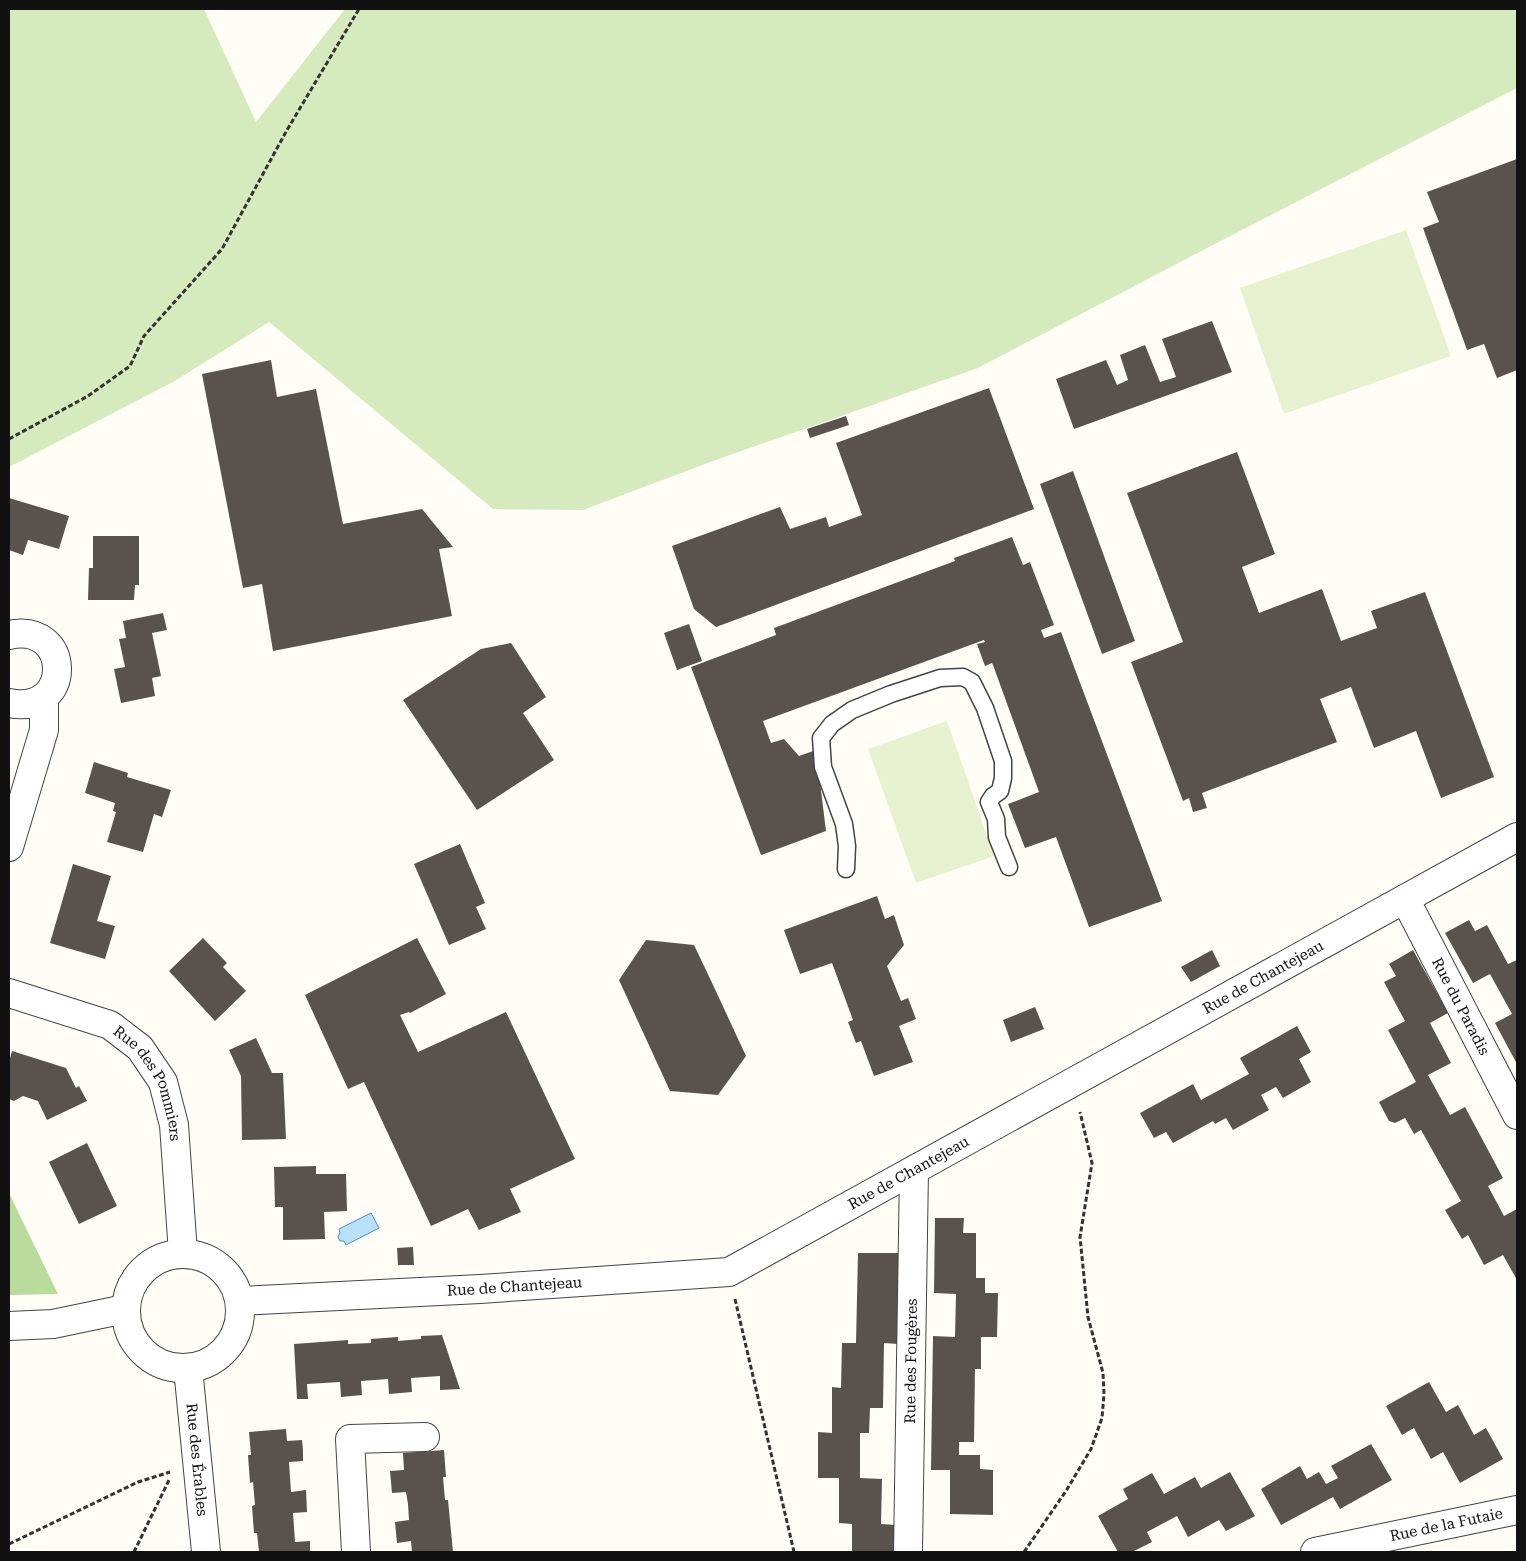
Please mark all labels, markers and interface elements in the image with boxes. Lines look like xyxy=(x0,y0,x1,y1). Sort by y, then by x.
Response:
street label: Rue de Chantejeau xyxy=(1200,936,1327,1018)
street label: Rue du Paradis xyxy=(1428,955,1493,1058)
street label: Rue des Pommiers xyxy=(110,1022,184,1142)
street label: Rue de Chantejeau xyxy=(845,1132,973,1213)
street label: Rue de Chantejeau xyxy=(447,1273,583,1300)
street label: Rue des Fougères xyxy=(901,1298,921,1424)
street label: Rue des Érables xyxy=(182,1402,211,1517)
street label: Rue de la Futaie xyxy=(1388,1504,1504,1545)

